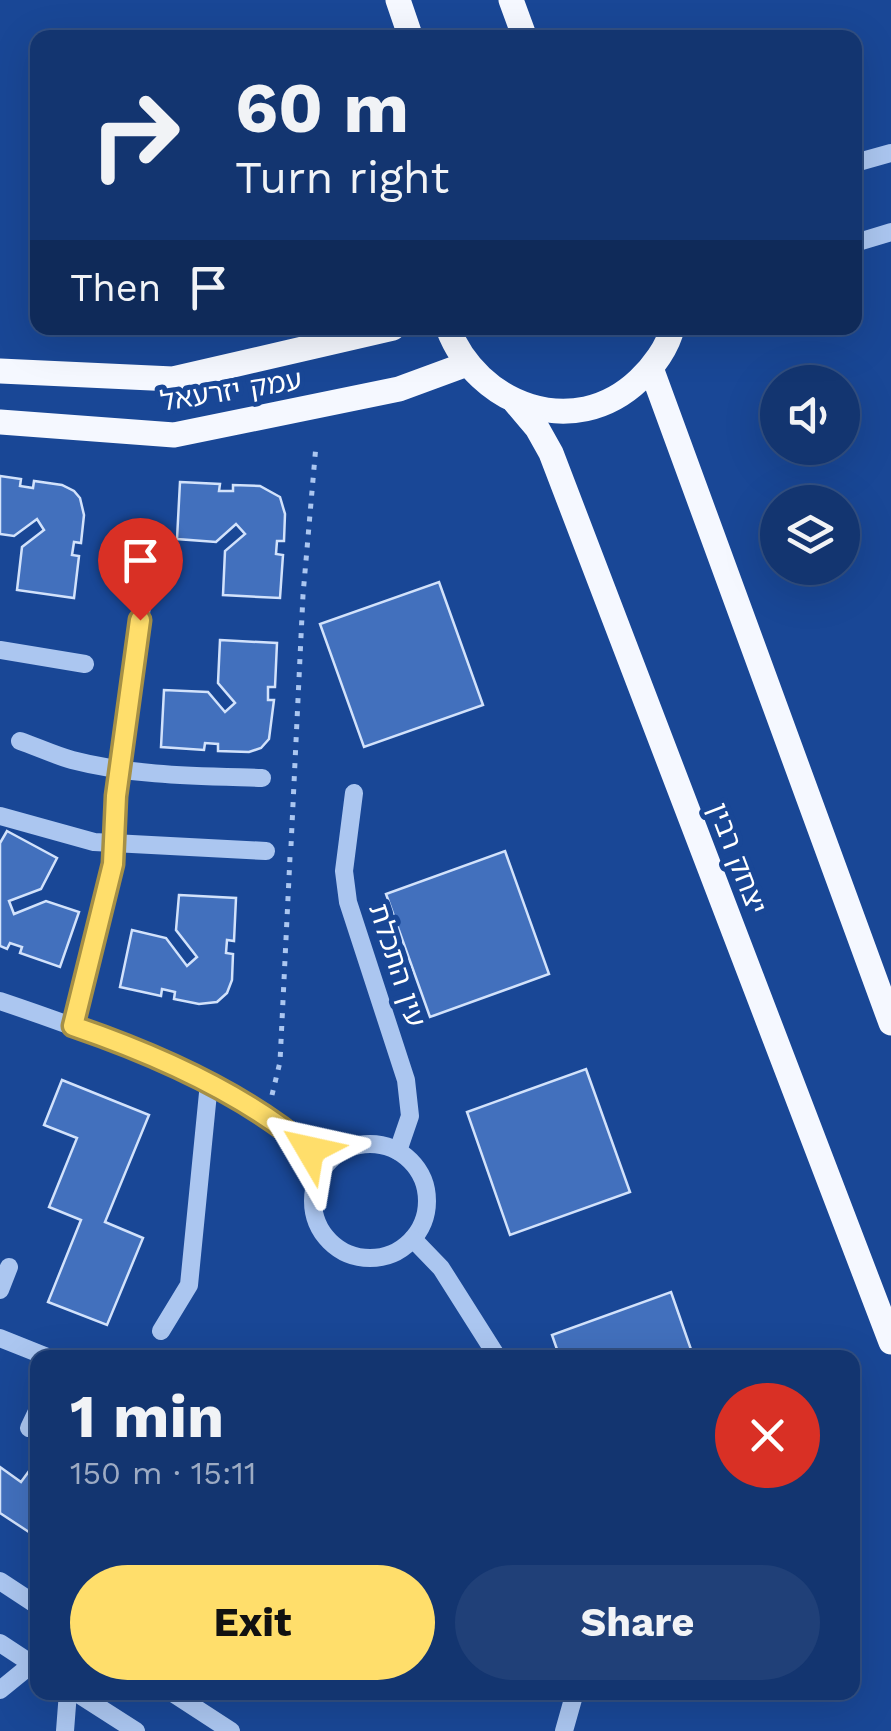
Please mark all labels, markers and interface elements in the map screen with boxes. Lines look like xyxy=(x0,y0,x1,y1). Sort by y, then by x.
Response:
text: 60 m xyxy=(235,67,409,149)
icon: right xyxy=(70,70,200,200)
text: Turn right xyxy=(235,151,449,204)
icon: arrive xyxy=(181,260,236,315)
text: Then xyxy=(70,266,161,310)
street label: עמק יזרעאל xyxy=(158,363,304,418)
map controls xyxy=(760,365,860,585)
button: sound xyxy=(760,365,860,465)
button: layers xyxy=(760,485,860,585)
pin xyxy=(98,518,183,621)
icon: arrive xyxy=(113,533,168,588)
street label: יצחק רבין xyxy=(701,798,774,918)
street label: עין התכלת xyxy=(362,899,433,1031)
position arrow xyxy=(258,1098,362,1202)
text: 1 min xyxy=(70,1381,224,1452)
button: close xyxy=(715,1383,820,1488)
text: 150 m · 15:11 xyxy=(70,1454,256,1492)
button: Exit xyxy=(70,1565,435,1680)
button: Share xyxy=(455,1565,820,1680)

